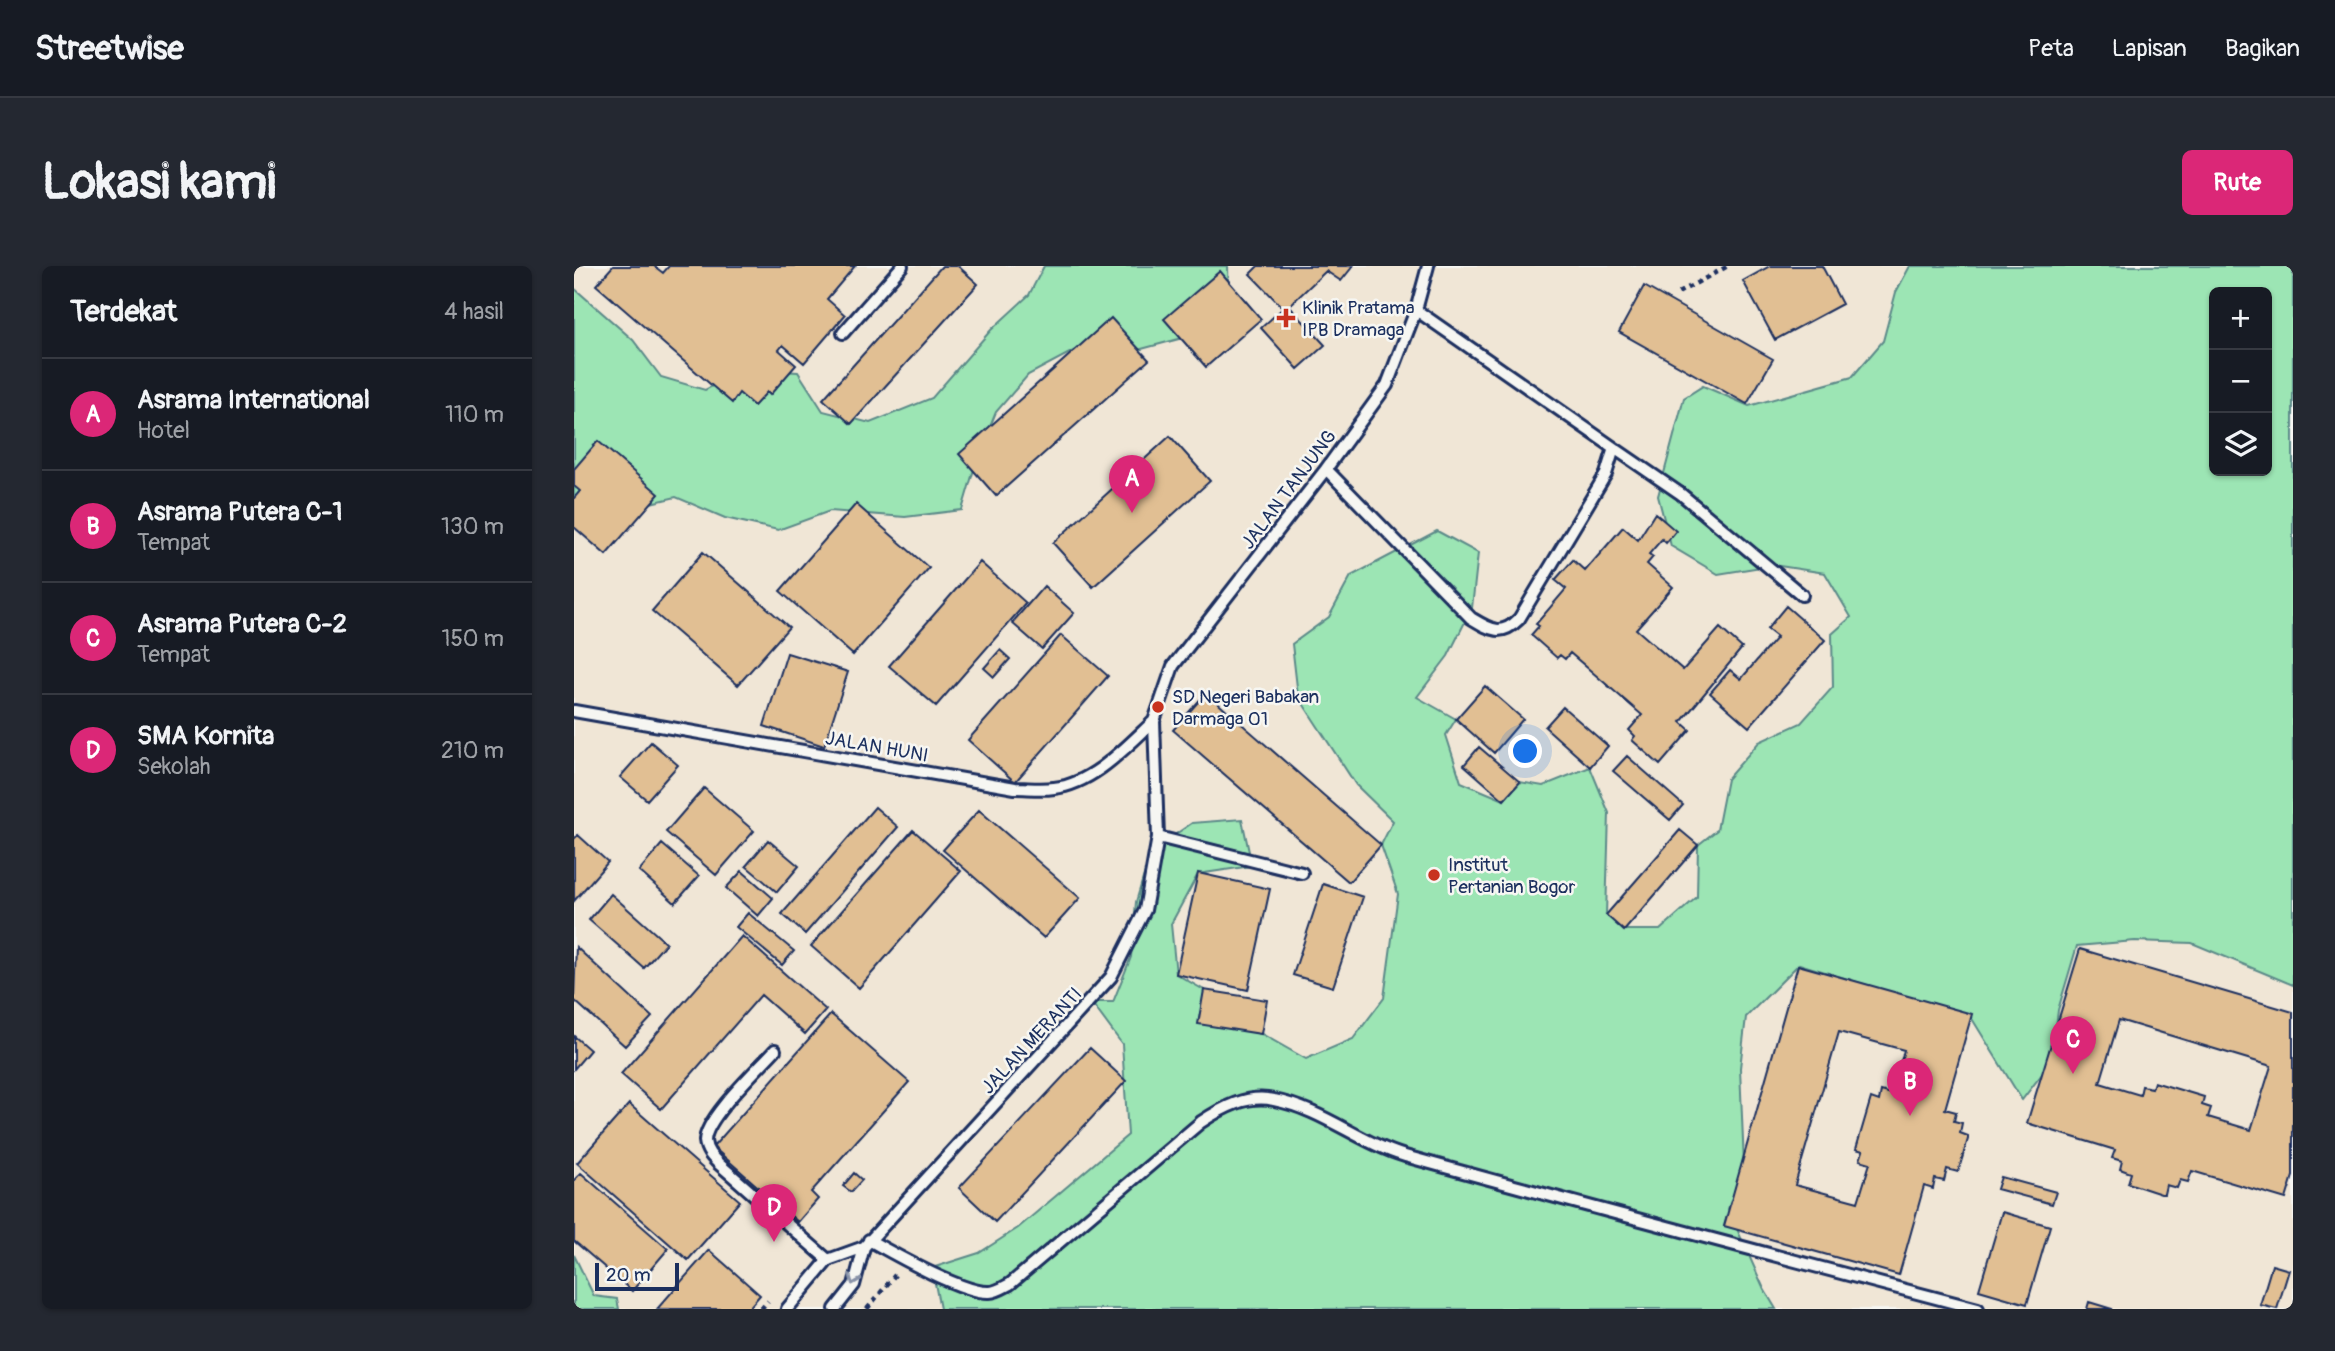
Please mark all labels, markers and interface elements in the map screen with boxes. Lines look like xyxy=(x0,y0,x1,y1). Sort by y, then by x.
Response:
text: Streetwise xyxy=(35,28,184,69)
text: Peta xyxy=(2028,34,2074,63)
text: Lapisan xyxy=(2112,34,2187,63)
text: Bagikan xyxy=(2225,34,2300,63)
button: Rute xyxy=(2182,150,2293,215)
text: Lokasi kami xyxy=(42,152,276,213)
map controls xyxy=(2209,287,2272,476)
button: + xyxy=(2209,287,2272,350)
text: Terdekat xyxy=(70,293,177,330)
place label: Klinik Pratama IPB Dramaga xyxy=(1302,296,1415,342)
text: 4 hasil xyxy=(444,297,504,326)
marker: Klinik Pratama IPB Dramaga xyxy=(1276,308,1296,328)
button: − xyxy=(2209,350,2272,413)
text: Asrama International xyxy=(137,384,370,416)
text: A xyxy=(86,400,100,429)
text: 110 m xyxy=(445,400,504,429)
button: layers xyxy=(2209,413,2272,476)
text: Hotel xyxy=(137,416,190,445)
street label: JALAN TANJUNG xyxy=(1236,425,1342,554)
pin: A xyxy=(1109,455,1155,513)
text: Asrama Putera C-1 xyxy=(137,496,343,528)
text: B xyxy=(86,512,100,541)
text: 130 m xyxy=(441,512,504,541)
text: Tempat xyxy=(137,528,210,557)
text: Asrama Putera C-2 xyxy=(137,608,347,640)
text: C xyxy=(86,624,100,653)
text: 150 m xyxy=(441,624,504,653)
text: Tempat xyxy=(137,640,210,669)
place label: SD Negeri Babakan Darmaga 01 xyxy=(1172,685,1319,731)
marker: SD Negeri Babakan Darmaga 01 xyxy=(1150,699,1166,715)
text: SMA Kornita xyxy=(137,720,274,752)
street label: JALAN HUNI xyxy=(823,726,930,768)
your location xyxy=(1508,734,1542,768)
text: D xyxy=(86,736,100,765)
text: 210 m xyxy=(441,736,504,765)
text: Sekolah xyxy=(137,752,211,781)
place label: Institut Pertanian Bogor xyxy=(1448,853,1576,899)
marker: Institut Pertanian Bogor xyxy=(1426,867,1442,883)
street label: JALAN MERANTI xyxy=(976,982,1087,1099)
pin: C xyxy=(2050,1016,2096,1074)
pin: B xyxy=(1887,1058,1933,1116)
pin: D xyxy=(751,1184,797,1242)
scale bar xyxy=(595,1260,679,1292)
text: 20 m xyxy=(606,1263,651,1287)
one-way arrow xyxy=(848,1273,862,1285)

